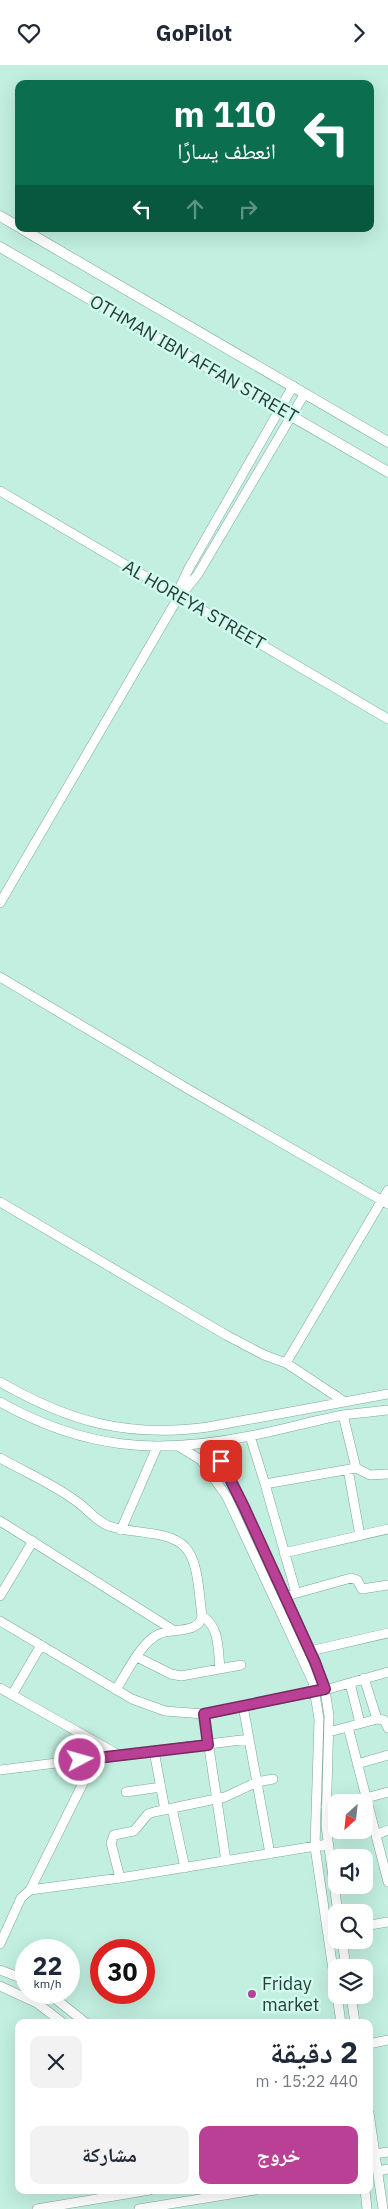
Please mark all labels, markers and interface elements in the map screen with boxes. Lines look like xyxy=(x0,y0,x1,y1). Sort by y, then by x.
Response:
text: GoPilot xyxy=(156,18,232,47)
icon: heart xyxy=(15,19,43,47)
icon: forward xyxy=(345,19,373,47)
text: 110 m xyxy=(173,91,276,137)
icon: left xyxy=(294,100,359,165)
text: انعطف يسارًا xyxy=(177,136,276,165)
icon: left xyxy=(128,195,156,223)
icon: ahead xyxy=(181,195,209,223)
icon: right xyxy=(234,195,262,223)
street label: OTHMAN IBN AFFAN STREET xyxy=(86,289,303,428)
street label: AL HOREYA STREET xyxy=(119,554,270,655)
pin xyxy=(200,1440,242,1482)
icon: arrive xyxy=(207,1447,235,1475)
position arrow xyxy=(53,1733,105,1785)
north arrow xyxy=(328,1794,372,1839)
map controls xyxy=(328,1794,373,2004)
button: sound xyxy=(328,1849,373,1894)
button: search xyxy=(328,1904,373,1949)
speed limit sign: 30 xyxy=(90,1939,155,2004)
text: 22 xyxy=(32,1949,63,1982)
button: layers xyxy=(328,1959,373,2004)
place label: Friday market xyxy=(262,1972,319,2016)
text: km/h xyxy=(33,1976,62,1991)
marker: Friday market xyxy=(246,1988,258,2000)
text: 2 دقيقة xyxy=(270,2032,358,2071)
button: close xyxy=(30,2036,82,2088)
text: 440 m · 15:22 xyxy=(256,2071,358,2091)
button: مشاركة xyxy=(30,2126,189,2184)
button: خروج xyxy=(199,2126,358,2184)

